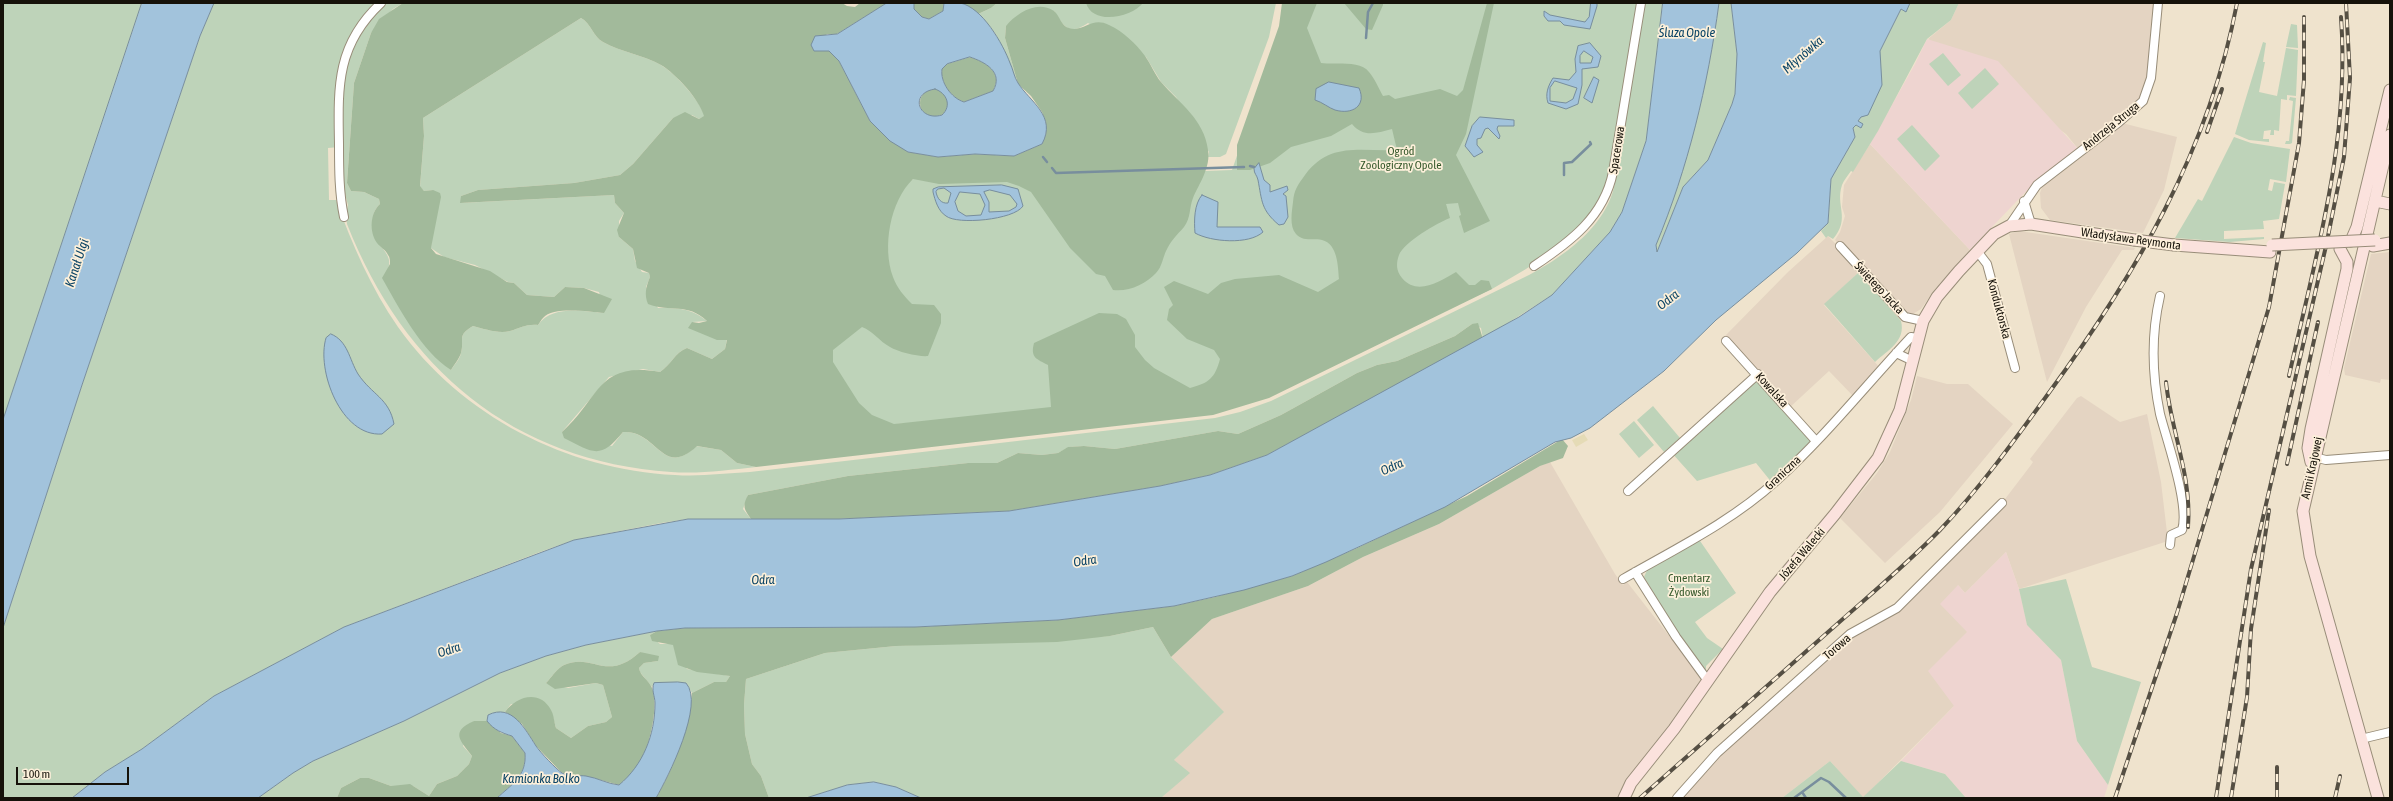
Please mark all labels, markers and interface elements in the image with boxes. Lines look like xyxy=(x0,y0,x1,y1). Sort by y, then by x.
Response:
water label: Śluza Opole xyxy=(1659,25,1715,41)
water label: Młynówka xyxy=(1779,33,1827,77)
street label: Andrzeja Struga xyxy=(2080,99,2142,153)
street label: Spacerowa xyxy=(1606,125,1628,175)
park label: Ogród Zoologiczny Opole xyxy=(1360,144,1442,172)
street label: Władysława Reymonta xyxy=(2080,225,2182,253)
water label: Kanał Ulgi xyxy=(62,237,92,289)
street label: Świętego Jacka xyxy=(1851,259,1907,317)
street label: Konduktorska xyxy=(1984,277,2014,341)
water label: Odra xyxy=(1654,287,1682,313)
street label: Kowalska xyxy=(1753,370,1791,410)
street label: Armii Krajowej xyxy=(2298,435,2326,501)
street label: Graniczna xyxy=(1762,453,1804,493)
water label: Odra xyxy=(1378,455,1406,479)
street label: Józefa Walecki xyxy=(1776,525,1828,583)
water label: Odra xyxy=(1072,552,1098,570)
park label: Cmentarz Żydowski xyxy=(1668,571,1710,599)
water label: Odra xyxy=(751,572,775,588)
street label: Torowa xyxy=(1820,631,1854,663)
water label: Odra xyxy=(436,639,462,661)
scale bar xyxy=(18,759,131,785)
text: 100 m xyxy=(23,767,50,781)
water label: Kamionka Bolko xyxy=(502,771,580,787)

